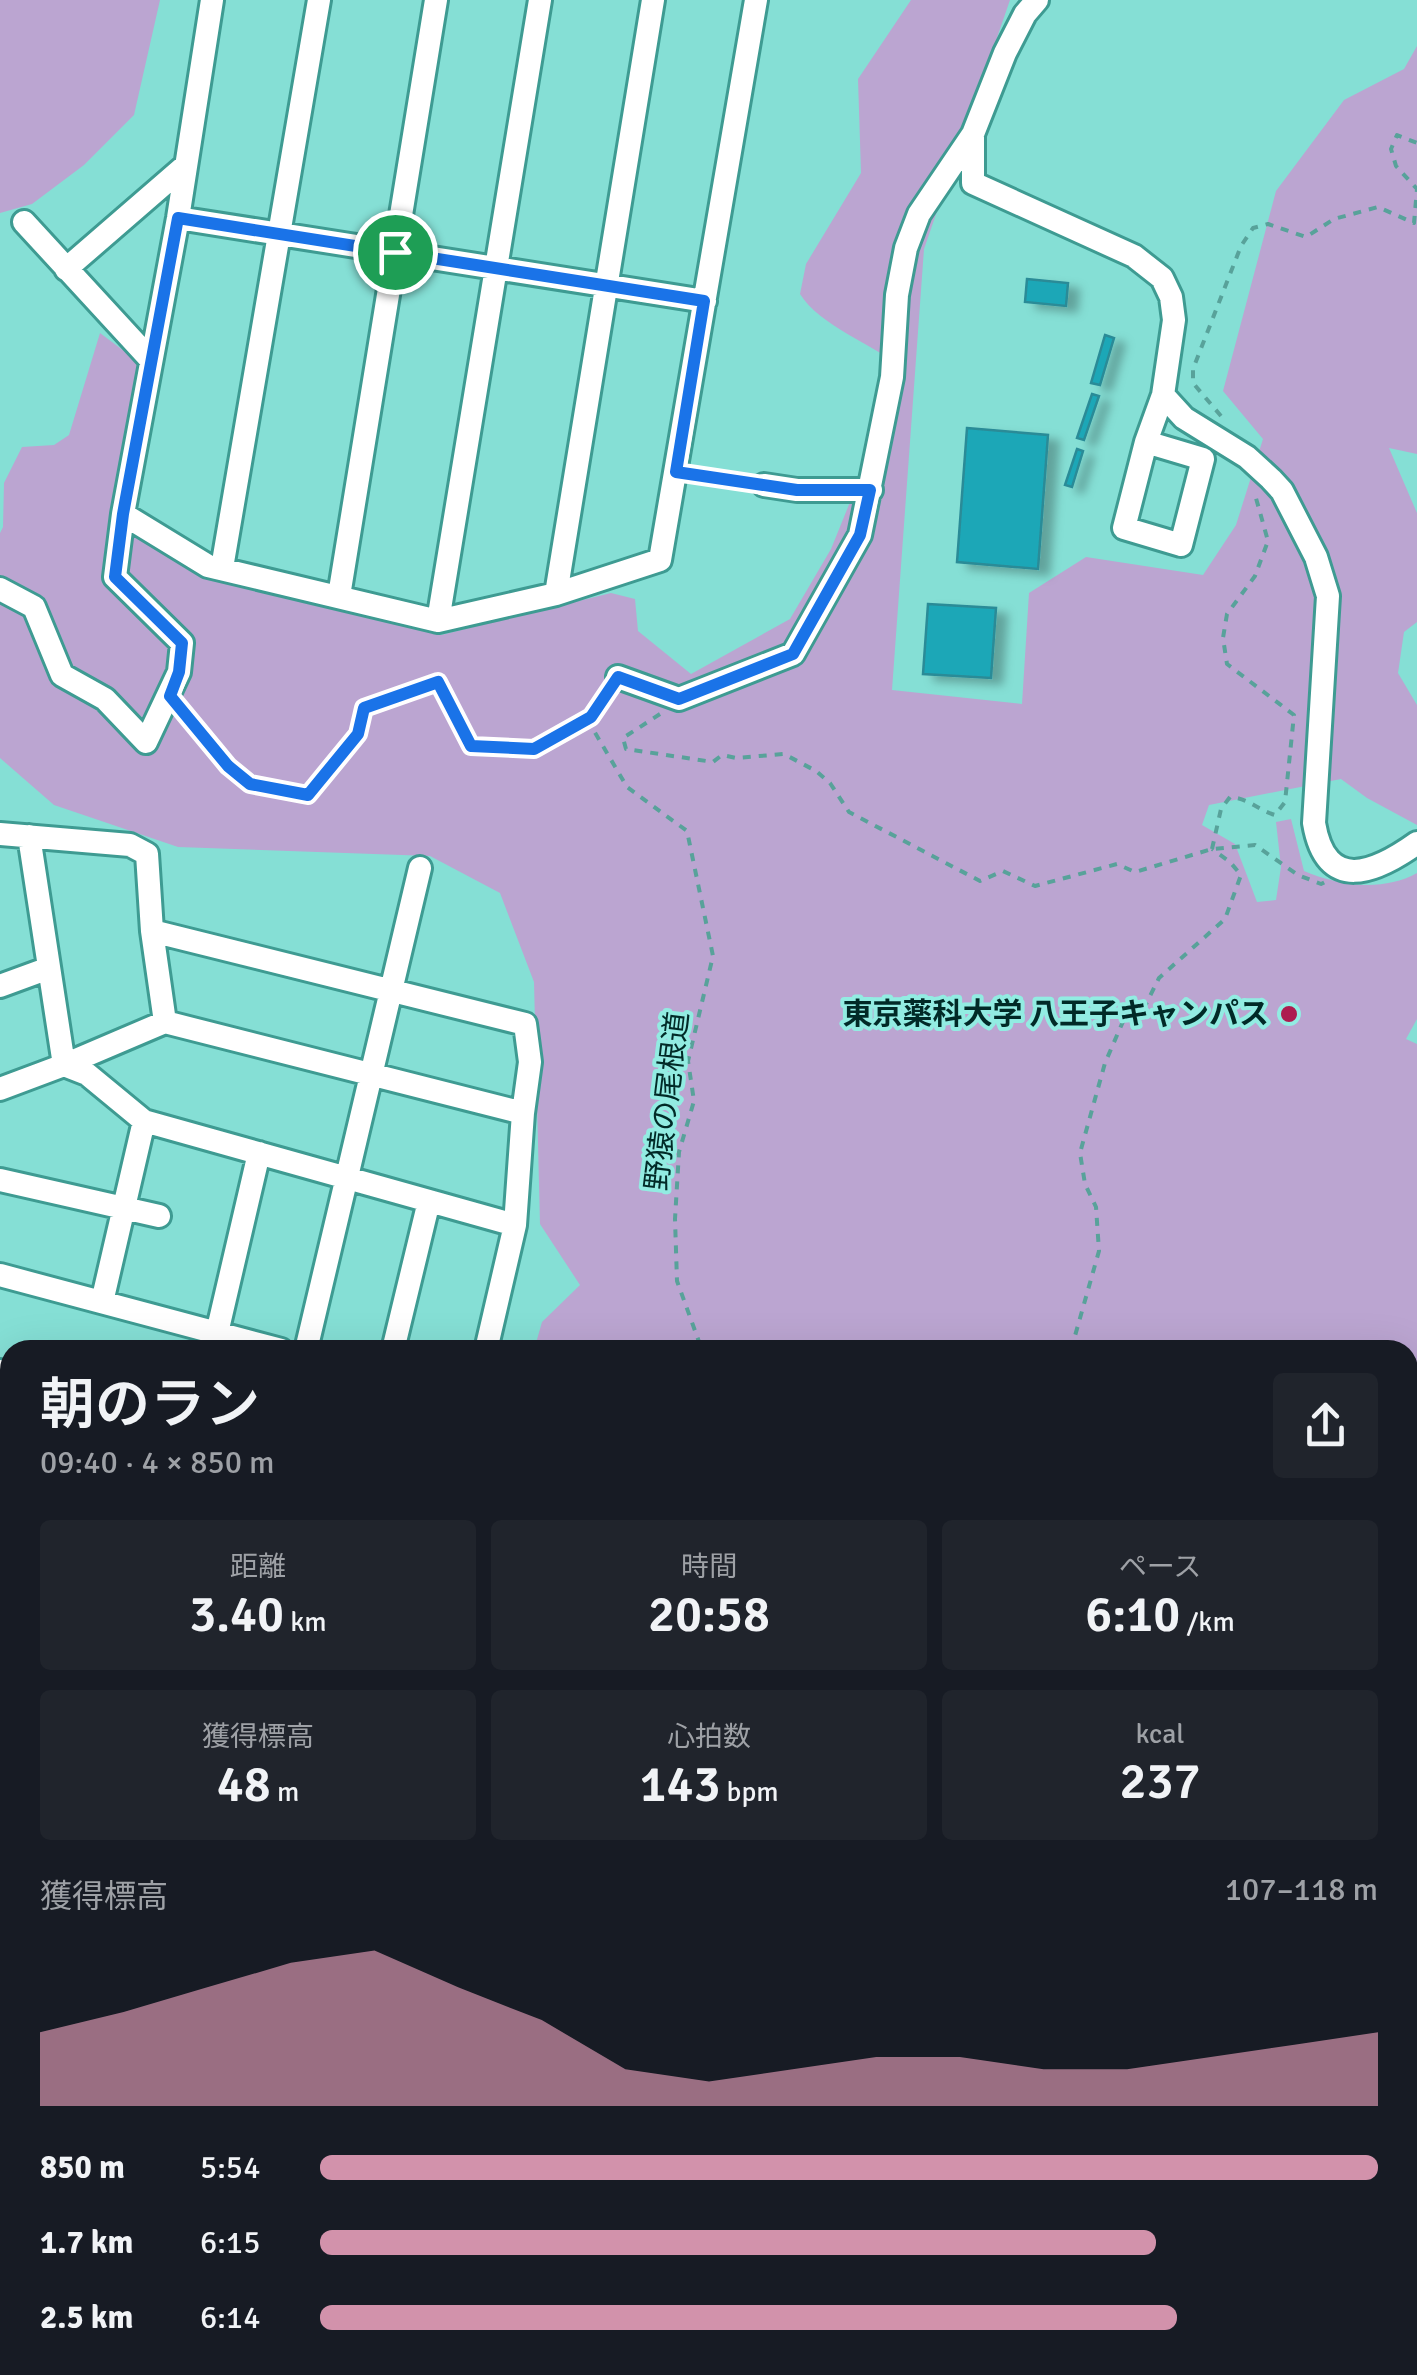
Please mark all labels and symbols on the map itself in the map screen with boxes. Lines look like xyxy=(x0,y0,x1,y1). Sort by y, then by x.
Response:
pin xyxy=(353,210,438,295)
place label: 東京薬科大学 八王子キャンパス xyxy=(842,996,1269,1033)
marker: 東京薬科大学 八王子キャンパス xyxy=(1278,1003,1300,1025)
street label: 野猿の尾根道 xyxy=(638,1009,697,1193)

